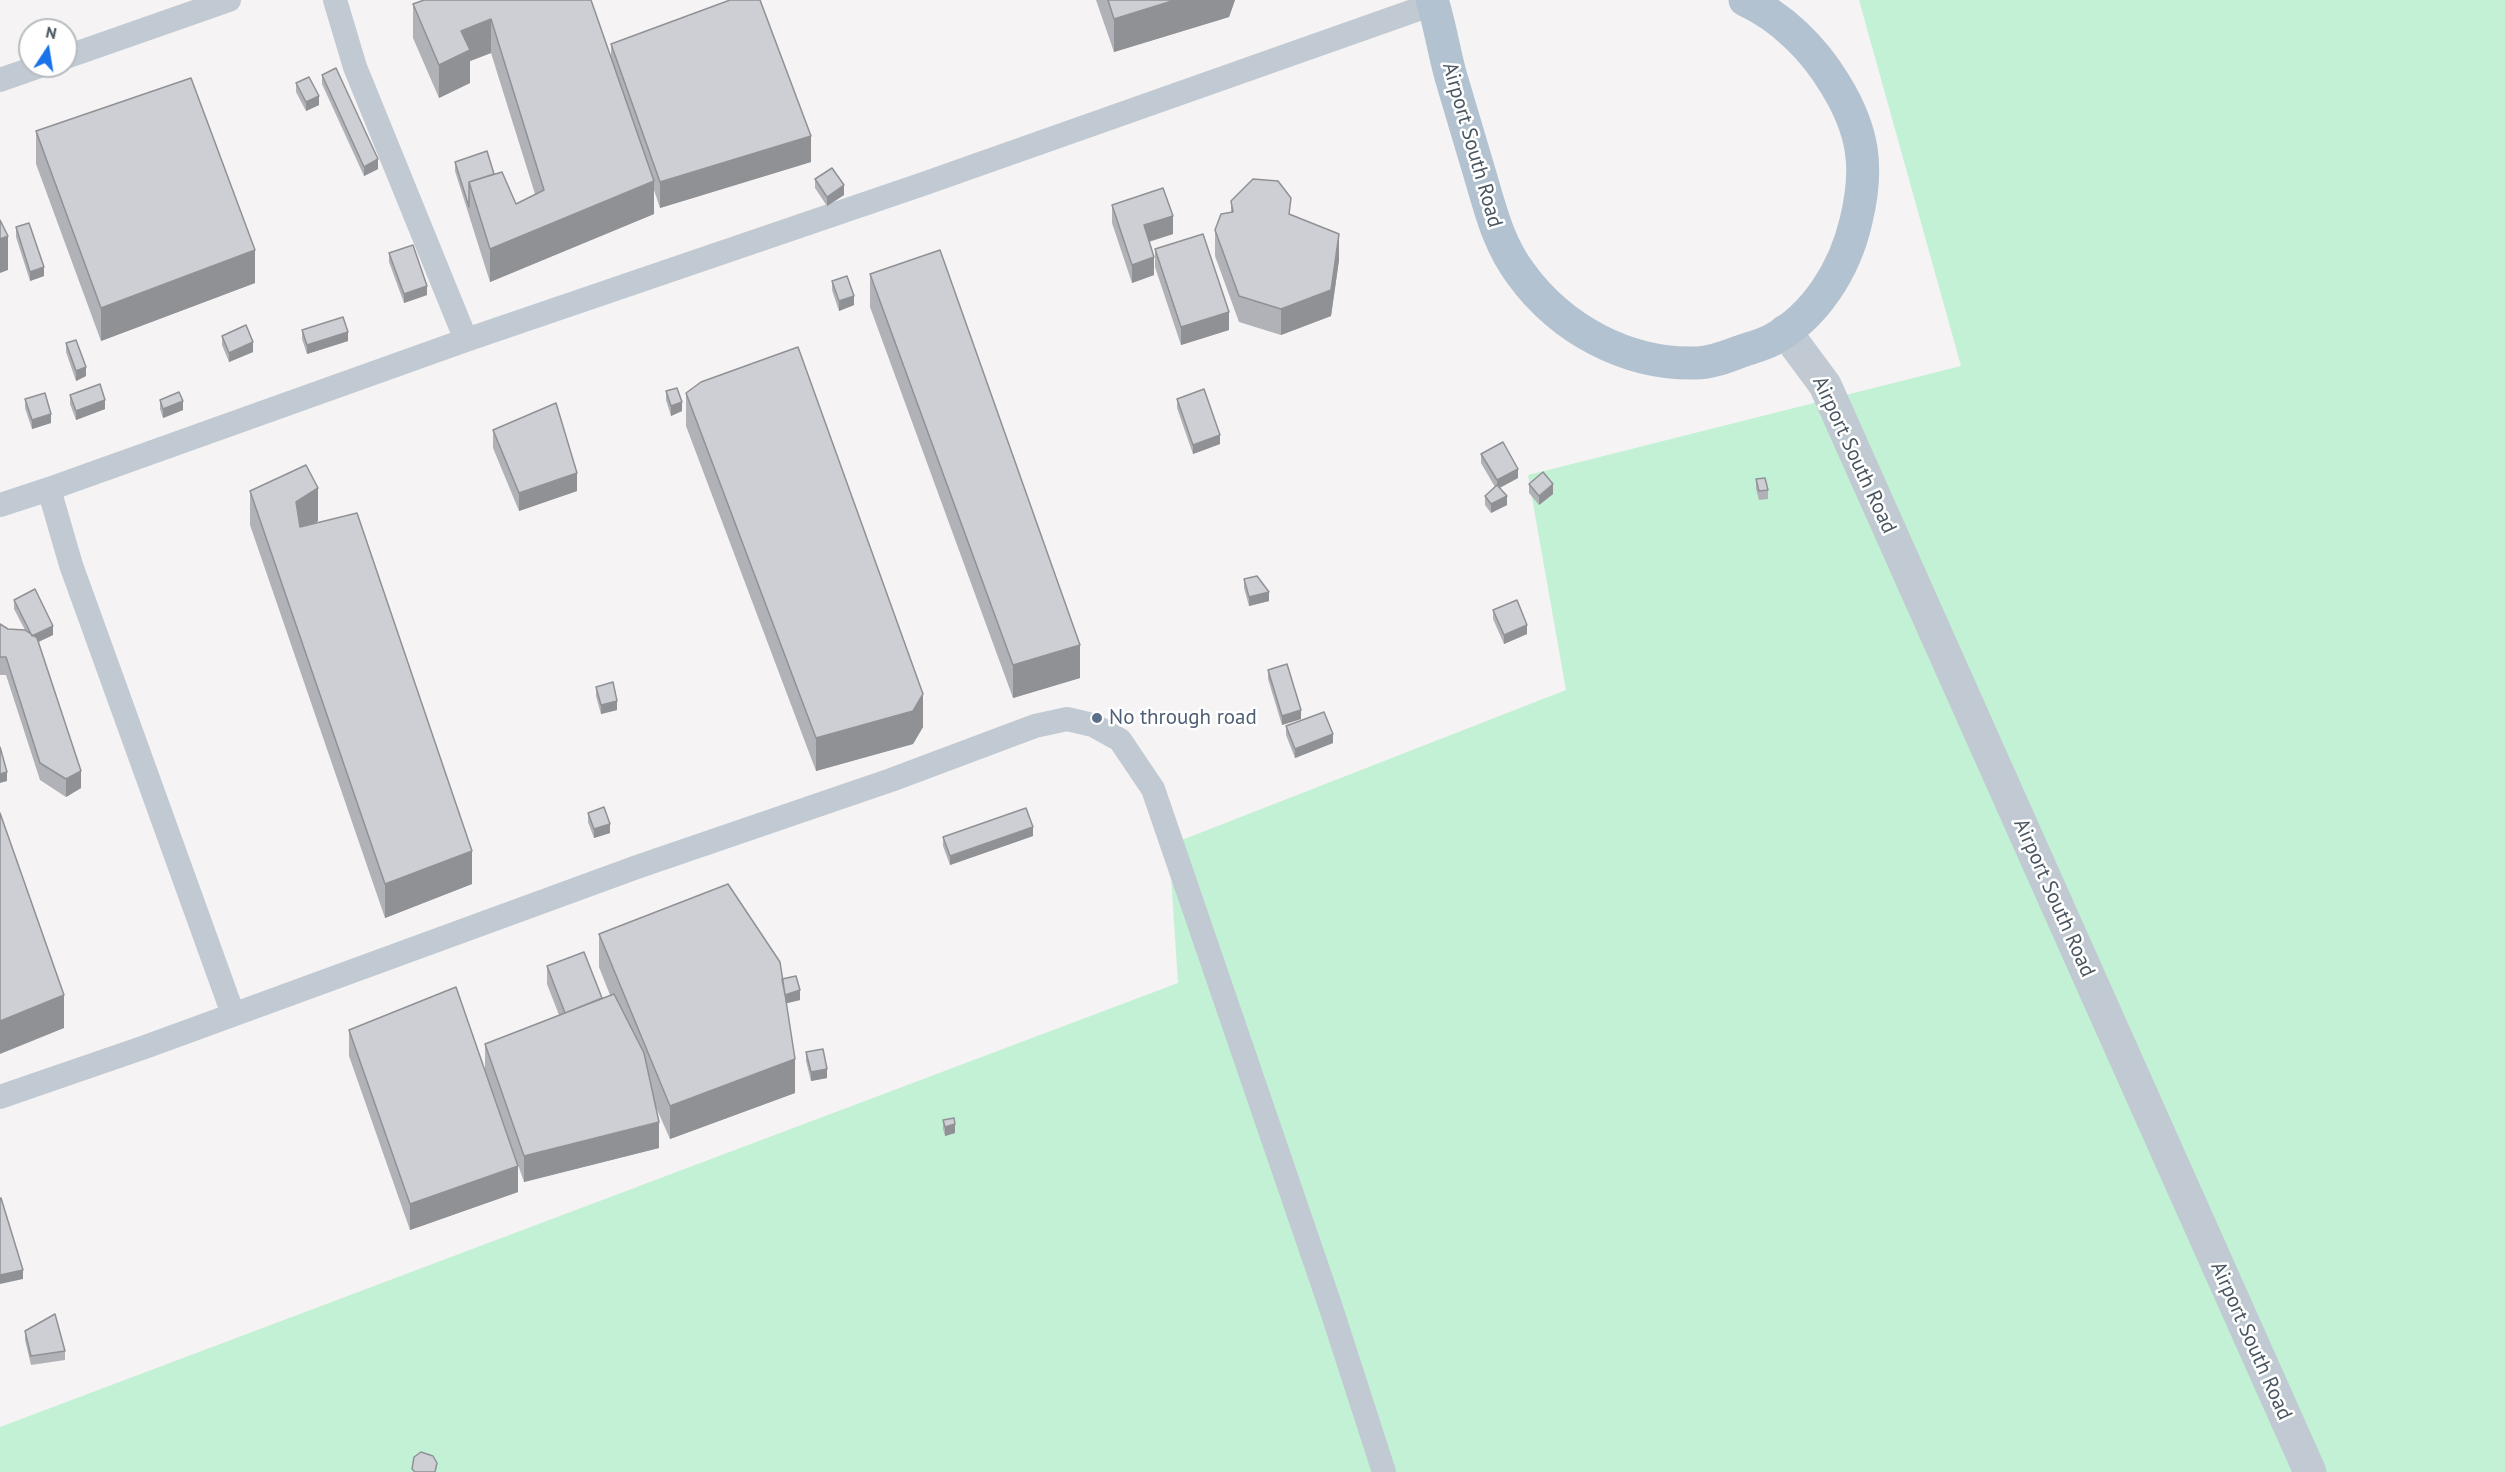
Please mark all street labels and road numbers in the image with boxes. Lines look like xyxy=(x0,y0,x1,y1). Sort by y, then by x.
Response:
street label: Airport South Road xyxy=(1436,60,1508,230)
street label: Airport South Road xyxy=(1807,372,1901,538)
street label: Airport South Road xyxy=(2008,815,2100,981)
street label: Airport South Road xyxy=(2205,1258,2297,1424)

